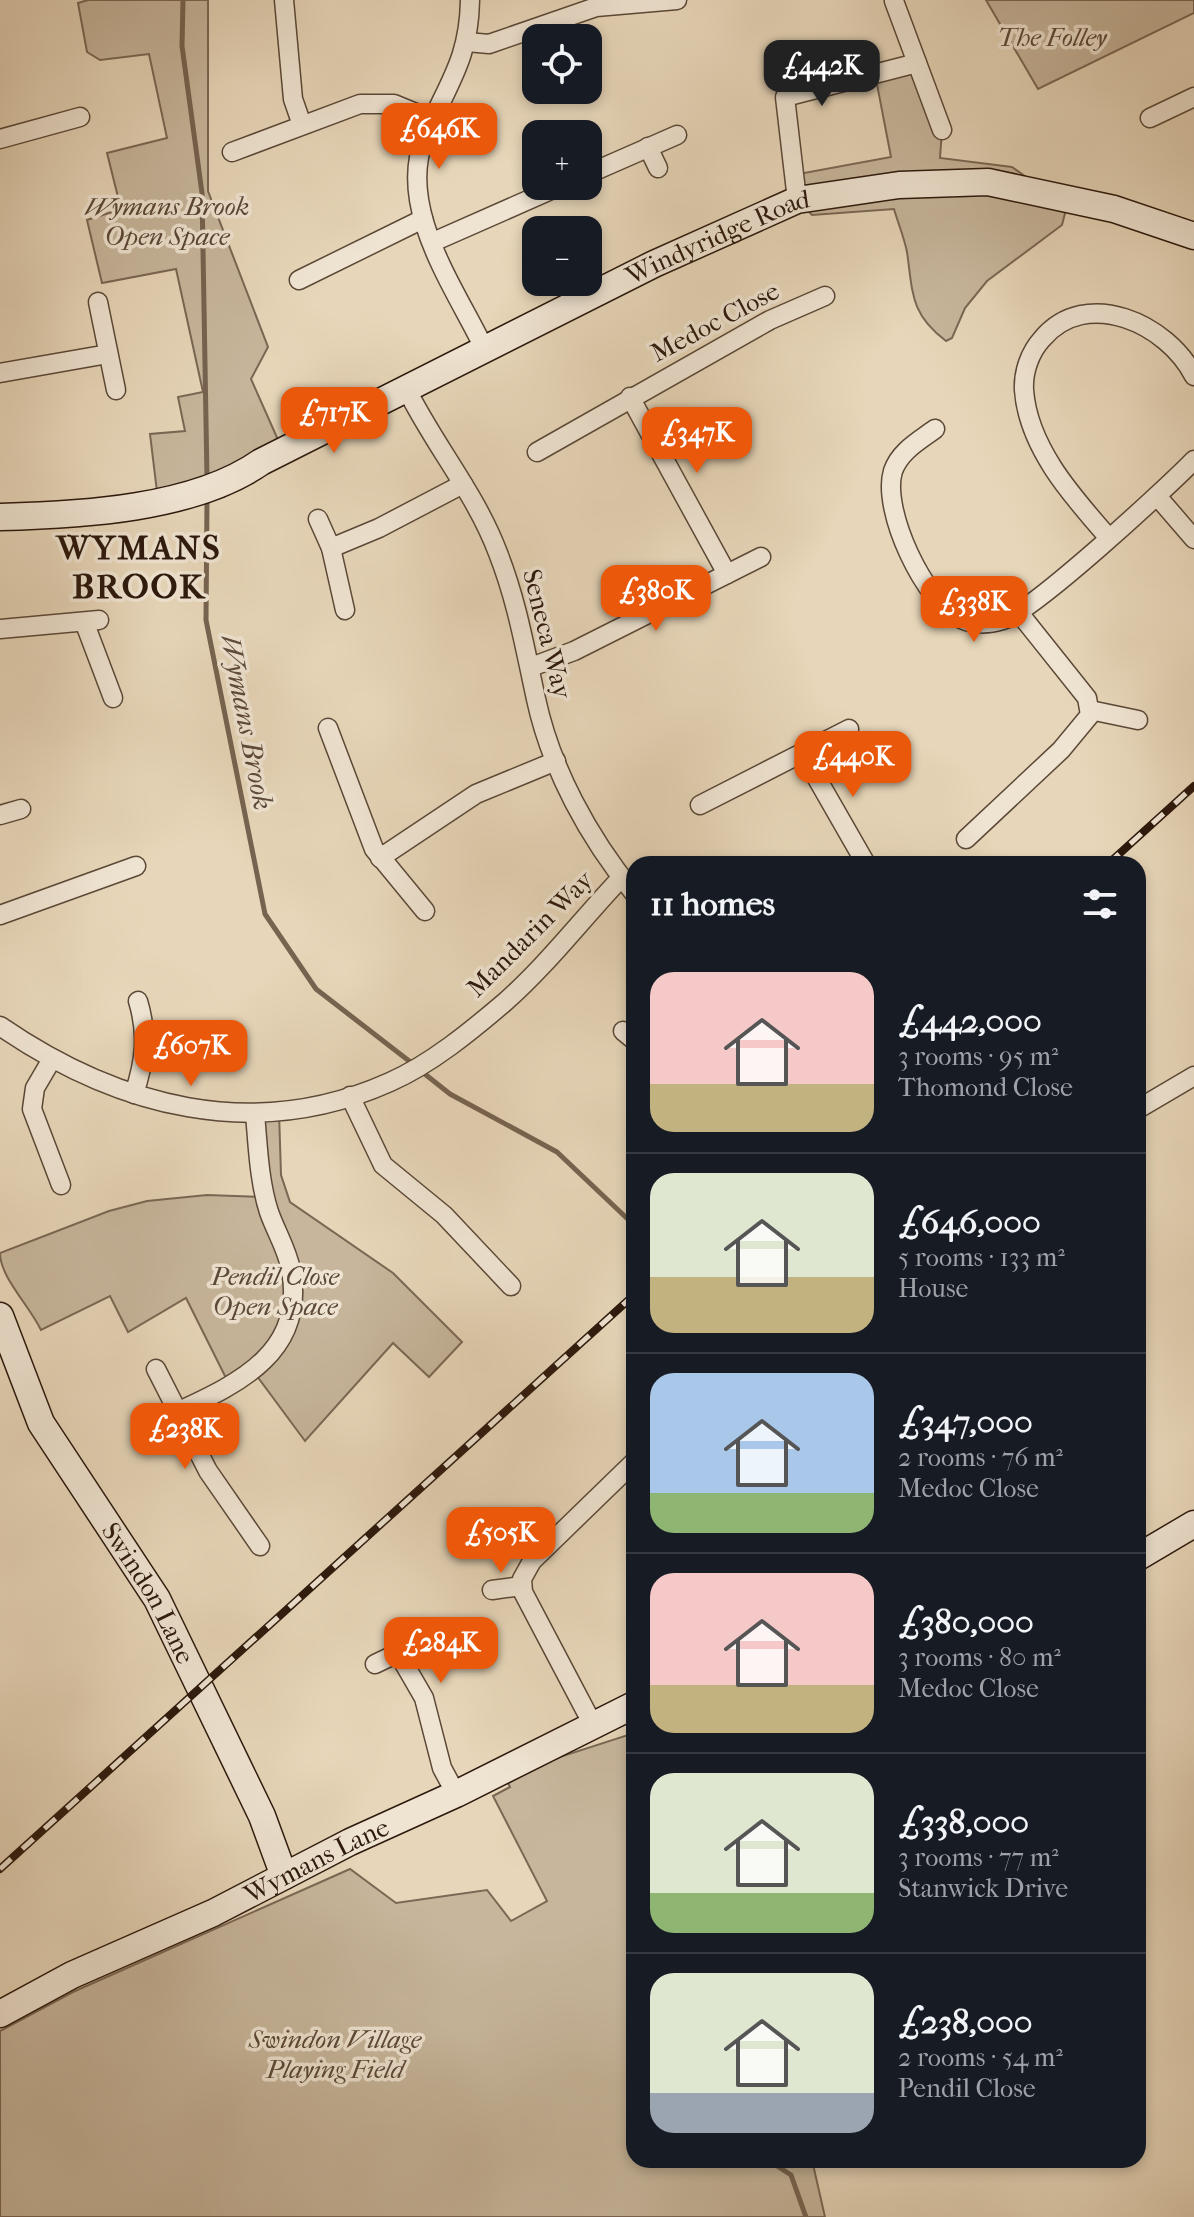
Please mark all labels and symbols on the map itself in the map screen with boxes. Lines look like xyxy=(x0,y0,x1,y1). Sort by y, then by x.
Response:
park label: The Folley xyxy=(997,22,1108,53)
pin: £442K xyxy=(766,40,878,108)
pin: £646K xyxy=(383,103,495,171)
street label: Windyridge Road xyxy=(620,183,812,292)
park label: Wymans Brook Open Space xyxy=(84,191,250,252)
street label: Medoc Close xyxy=(646,275,785,369)
pin: £717K xyxy=(278,387,390,455)
pin: £347K xyxy=(641,407,753,475)
district label: WYMANS BROOK xyxy=(54,528,222,607)
pin: £380K xyxy=(600,565,712,633)
street label: Seneca Way xyxy=(516,566,578,703)
pin: £338K xyxy=(918,576,1030,644)
water label: Wymans Brook xyxy=(214,632,280,812)
pin: £440K xyxy=(797,731,909,799)
street label: Mandarin Way xyxy=(460,864,600,1004)
pin: £607K xyxy=(135,1020,247,1088)
park label: Pendil Close Open Space xyxy=(210,1261,340,1322)
pin: £238K xyxy=(129,1403,241,1471)
pin: £505K xyxy=(445,1507,557,1575)
street label: Swindon Lane xyxy=(95,1516,201,1669)
pin: £284K xyxy=(385,1617,497,1685)
street label: Wymans Lane xyxy=(238,1811,394,1910)
park label: Swindon Village Playing Field xyxy=(248,2024,423,2085)

